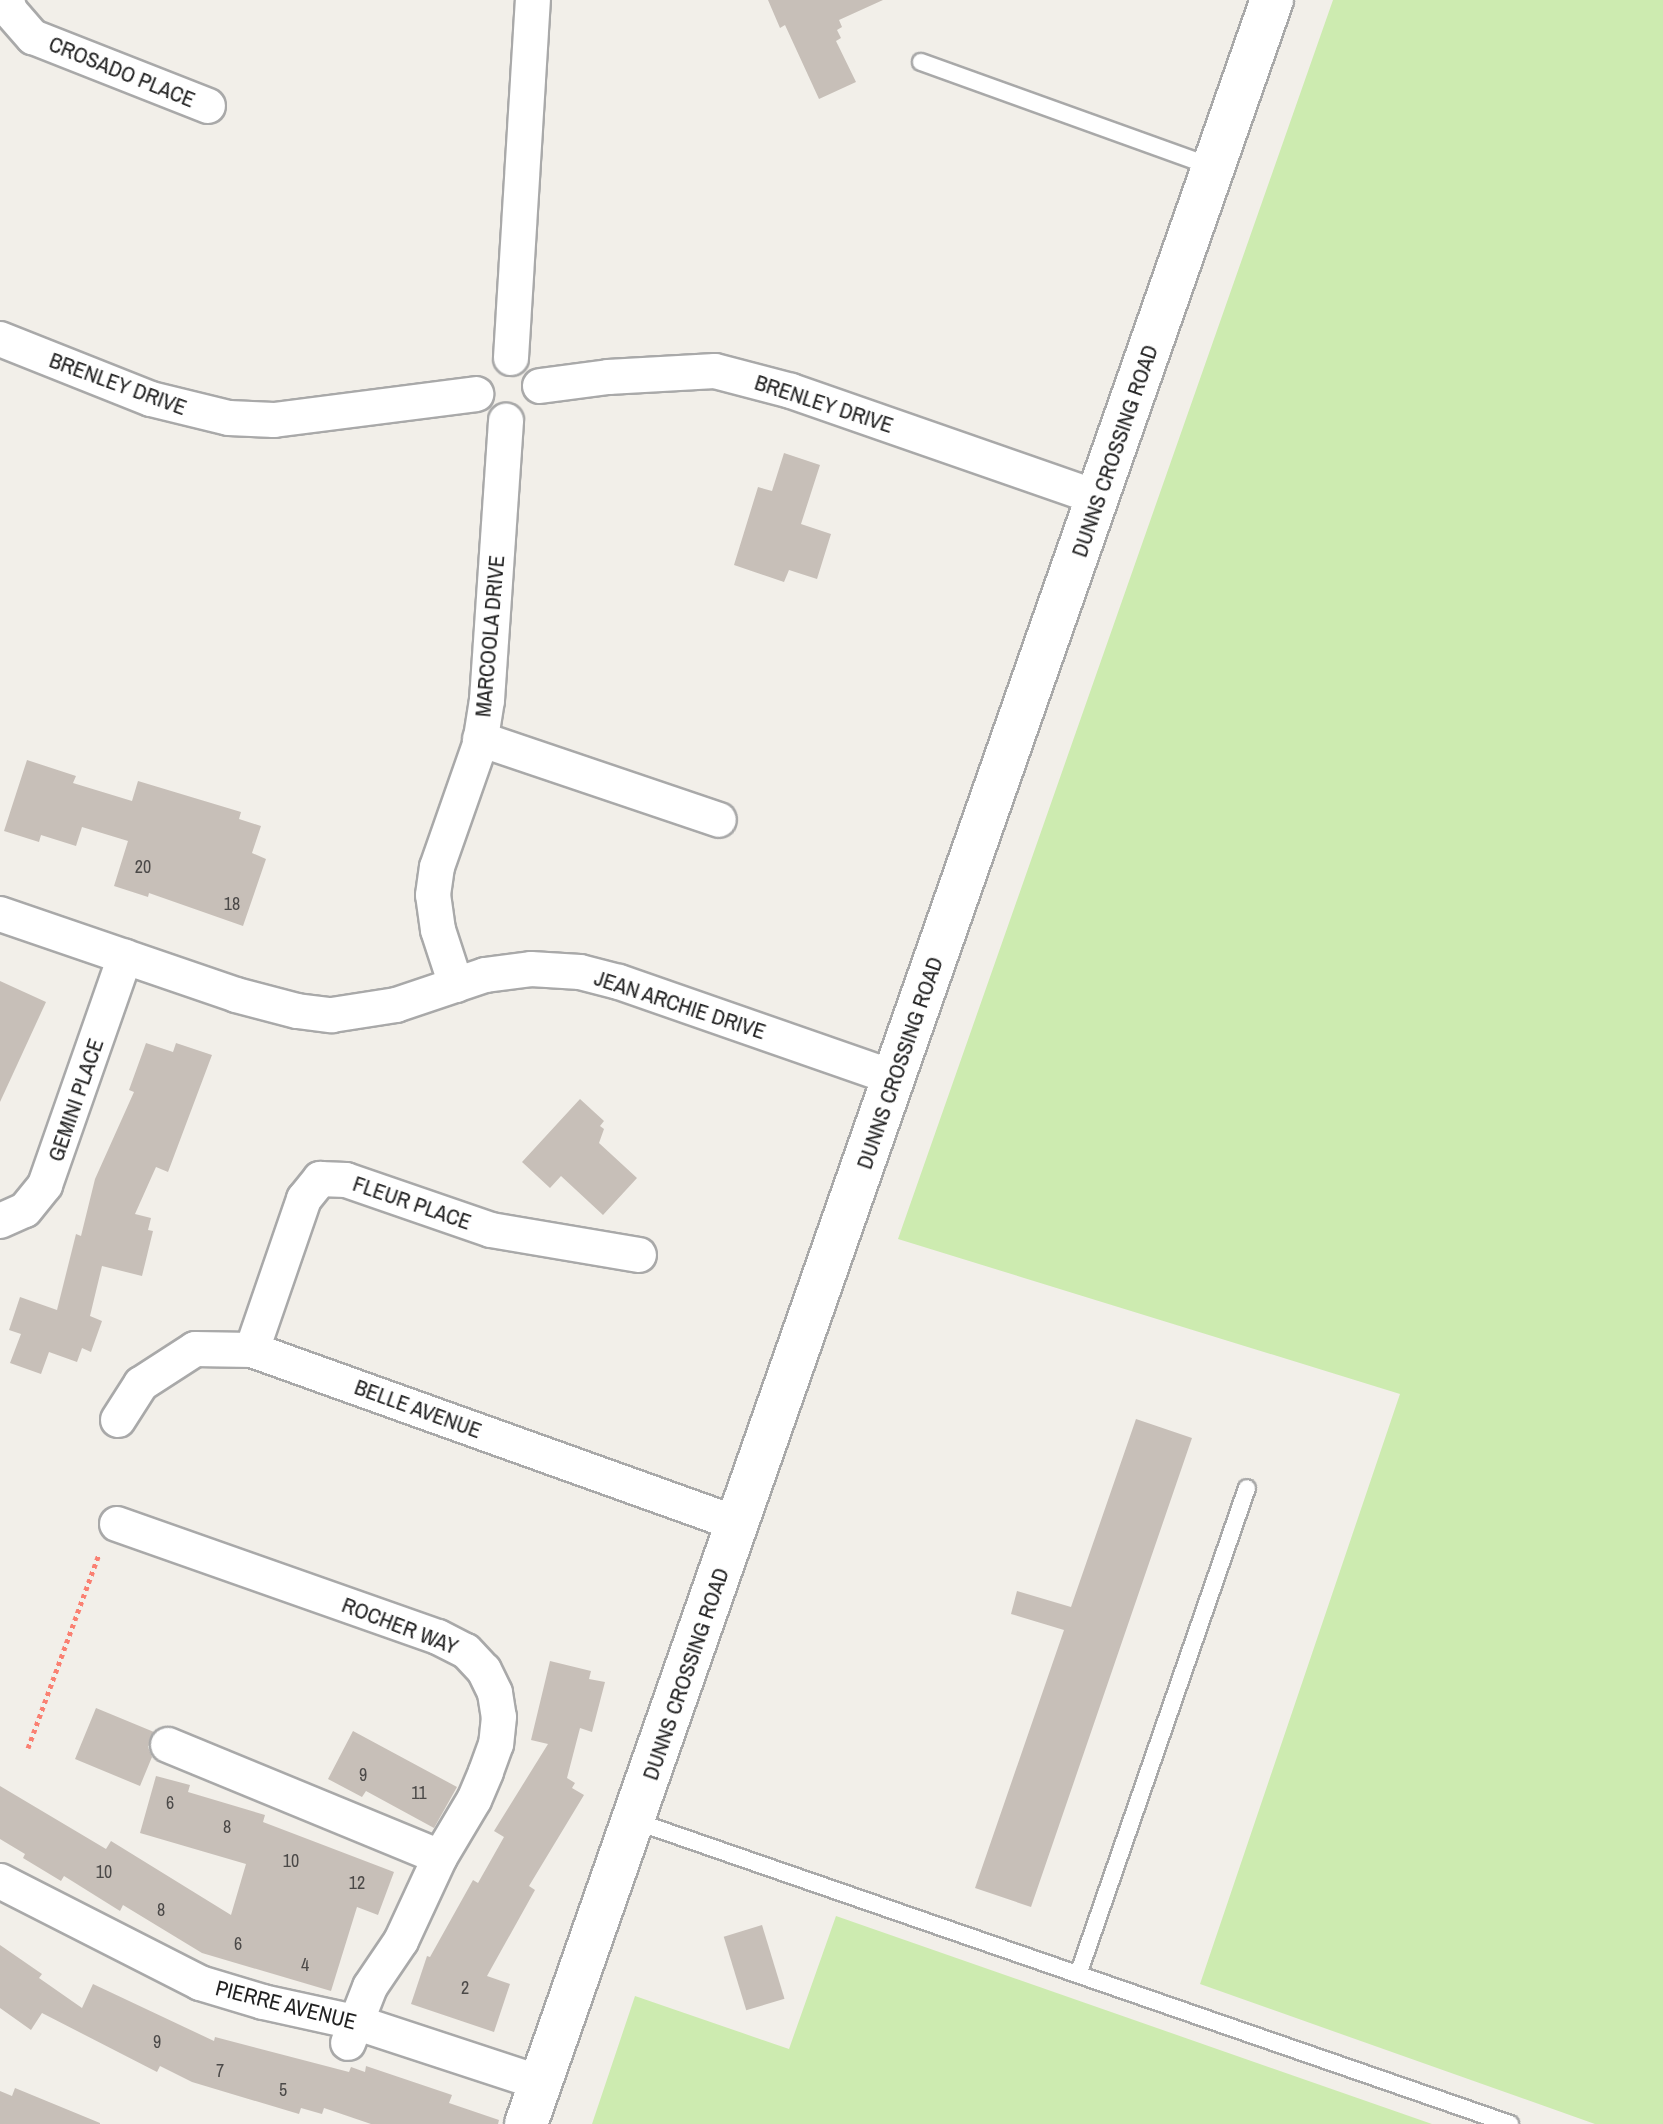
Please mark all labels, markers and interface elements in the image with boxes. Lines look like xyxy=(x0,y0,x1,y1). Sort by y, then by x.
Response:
street label: CROSADO PLACE xyxy=(45,31,199,113)
street label: DUNNS CROSSING ROAD xyxy=(1066,342,1164,560)
street label: BRENLEY DRIVE xyxy=(46,347,190,421)
street label: BRENLEY DRIVE xyxy=(751,369,897,439)
street label: MARCOOLA DRIVE xyxy=(470,553,510,719)
house number: 20 xyxy=(135,856,151,878)
house number: 18 xyxy=(224,893,240,915)
street label: DUNNS CROSSING ROAD xyxy=(851,954,949,1172)
street label: JEAN ARCHIE DRIVE xyxy=(591,965,769,1045)
street label: GEMINI PLACE xyxy=(43,1035,109,1165)
street label: FLEUR PLACE xyxy=(349,1170,475,1236)
street label: BELLE AVENUE xyxy=(351,1374,485,1444)
street label: DUNNS CROSSING ROAD xyxy=(637,1565,735,1783)
street label: ROCHER WAY xyxy=(338,1592,462,1660)
house number: 9 xyxy=(359,1764,367,1786)
house number: 11 xyxy=(411,1782,427,1804)
house number: 6 xyxy=(166,1792,174,1814)
house number: 8 xyxy=(223,1816,231,1838)
house number: 10 xyxy=(283,1850,299,1872)
house number: 10 xyxy=(96,1861,112,1883)
house number: 12 xyxy=(349,1872,365,1894)
house number: 8 xyxy=(157,1899,165,1921)
house number: 6 xyxy=(234,1933,242,1955)
house number: 4 xyxy=(301,1954,309,1976)
street label: PIERRE AVENUE xyxy=(212,1975,360,2035)
house number: 2 xyxy=(461,1977,469,1999)
house number: 9 xyxy=(153,2031,161,2053)
house number: 7 xyxy=(216,2060,224,2082)
house number: 5 xyxy=(279,2079,287,2101)

